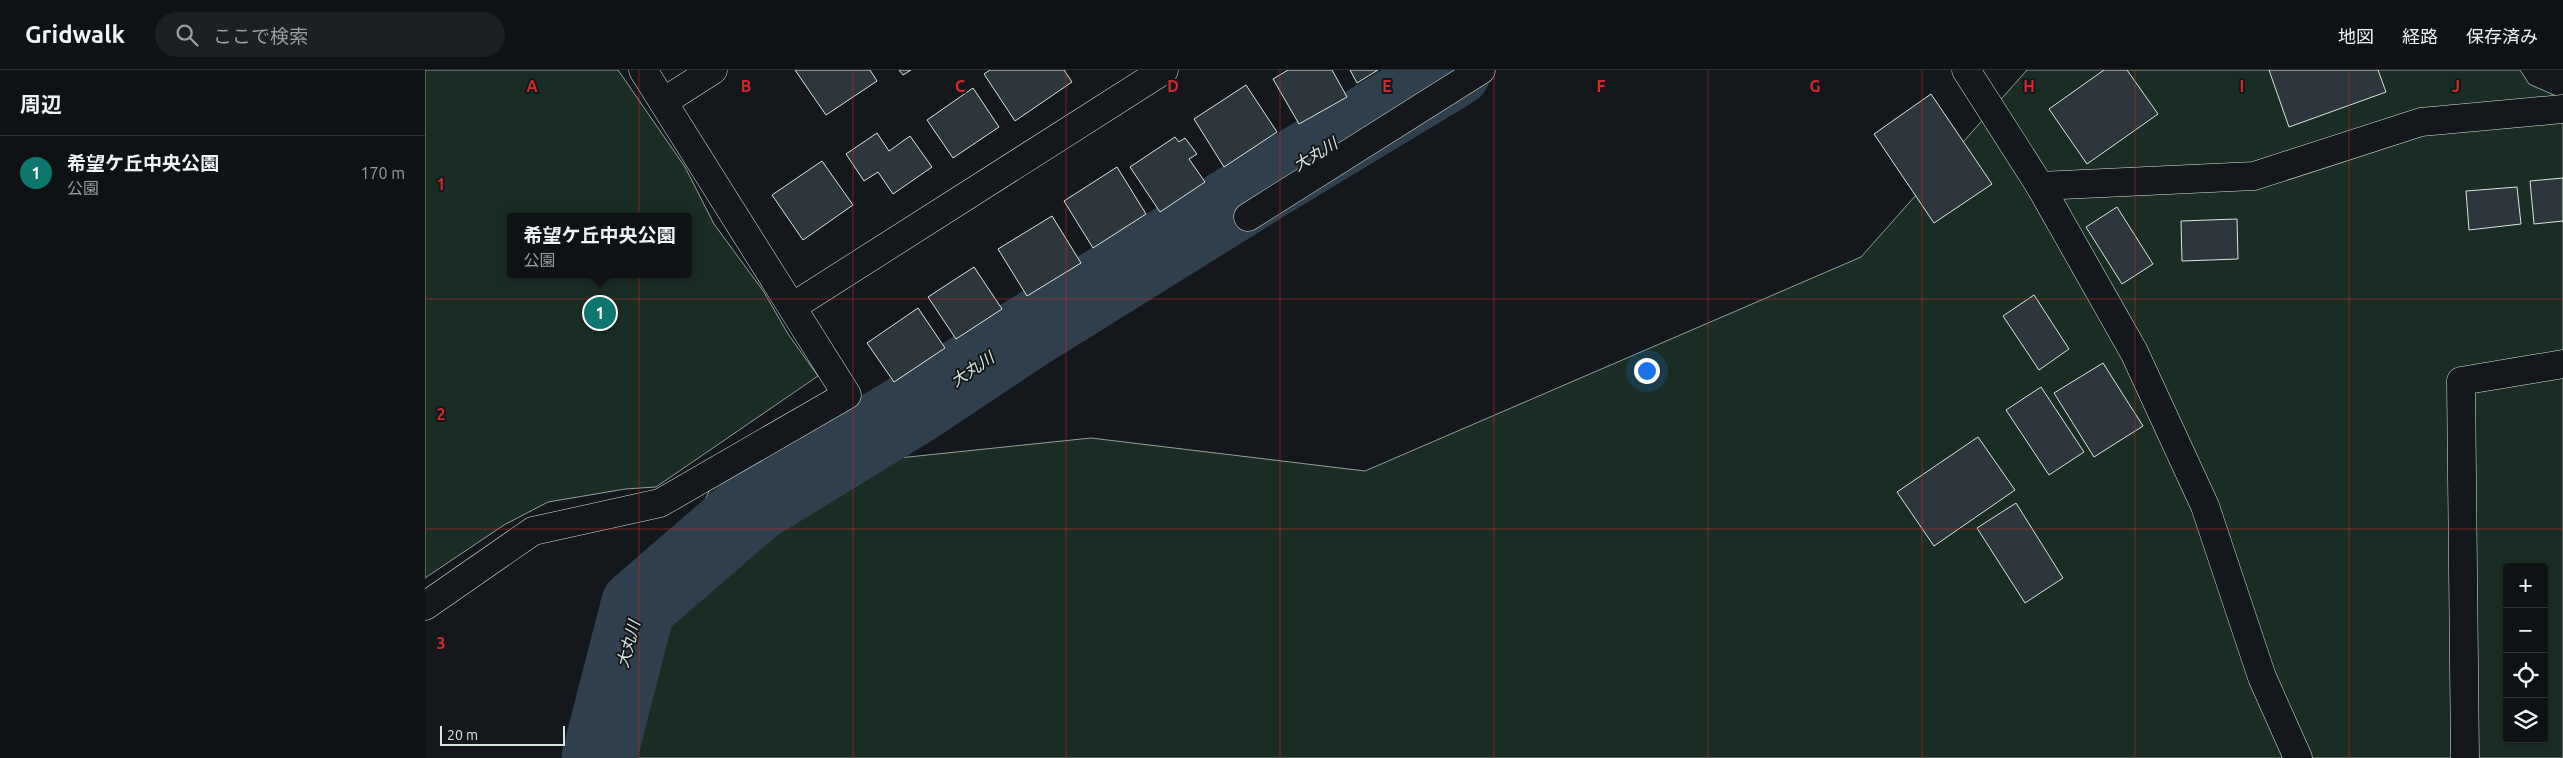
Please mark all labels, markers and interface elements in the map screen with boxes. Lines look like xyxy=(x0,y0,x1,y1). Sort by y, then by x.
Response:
search box xyxy=(155,12,505,57)
text: Gridwalk xyxy=(25,21,125,48)
icon: search xyxy=(173,21,201,49)
text: ここで検索 xyxy=(213,25,308,47)
text: 地図 xyxy=(2338,26,2374,46)
text: 経路 xyxy=(2402,26,2438,46)
text: 保存済み xyxy=(2466,26,2538,46)
text: A xyxy=(526,77,538,95)
text: B xyxy=(741,77,751,95)
text: C xyxy=(955,77,965,95)
text: D xyxy=(1167,77,1179,95)
text: E xyxy=(1382,77,1392,95)
text: F xyxy=(1597,77,1606,95)
text: G xyxy=(1809,77,1821,95)
text: H xyxy=(2023,77,2035,95)
text: I xyxy=(2240,77,2244,95)
text: J xyxy=(2452,77,2460,95)
text: 周辺 xyxy=(20,92,62,116)
water label: 大丸川 xyxy=(1290,133,1342,174)
text: 希望ケ丘中央公園 xyxy=(67,152,219,174)
text: 1 xyxy=(31,164,41,182)
text: 170 m xyxy=(360,164,405,182)
text: 1 xyxy=(436,175,446,193)
text: 公園 xyxy=(67,179,99,197)
popup xyxy=(507,213,692,278)
text: 希望ケ丘中央公園 xyxy=(523,224,676,246)
text: 公園 xyxy=(523,251,556,269)
pin: 1 xyxy=(584,294,616,332)
water label: 大丸川 xyxy=(947,347,999,390)
your location xyxy=(1634,358,1660,384)
text: 2 xyxy=(436,405,446,423)
map controls xyxy=(2503,563,2548,743)
button: + xyxy=(2503,563,2548,608)
button: − xyxy=(2503,608,2548,653)
water label: 大丸川 xyxy=(613,617,643,670)
text: 3 xyxy=(436,634,446,652)
button: locate xyxy=(2503,653,2548,698)
button: layers xyxy=(2503,698,2548,743)
scale bar xyxy=(440,723,565,746)
text: 20 m xyxy=(447,727,478,743)

